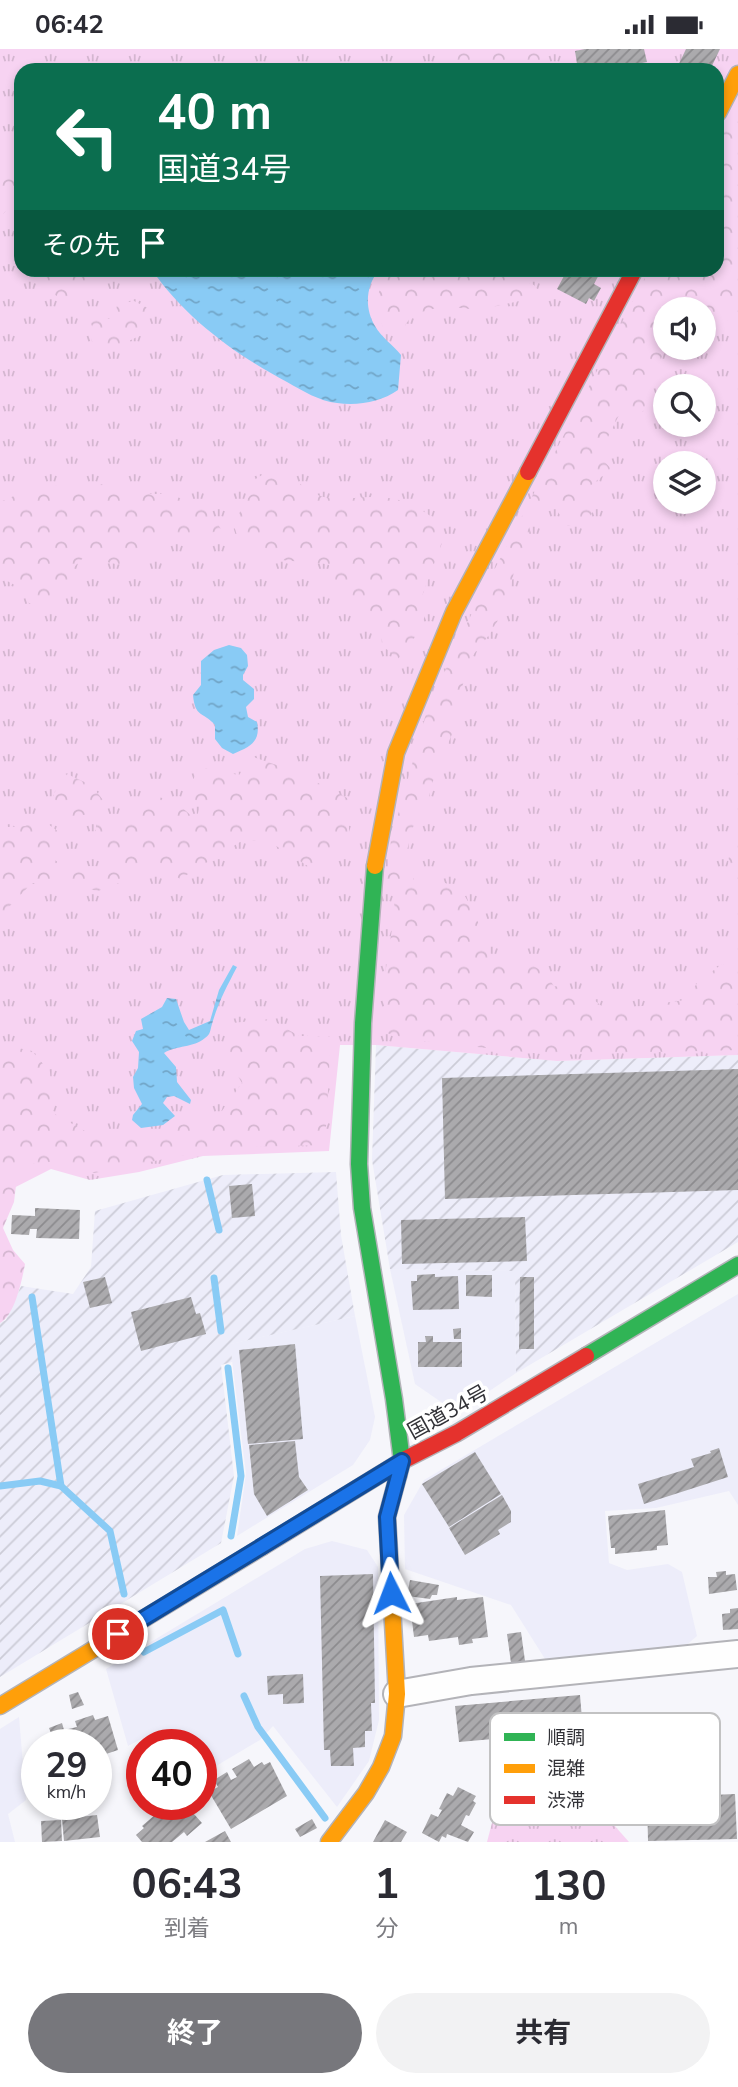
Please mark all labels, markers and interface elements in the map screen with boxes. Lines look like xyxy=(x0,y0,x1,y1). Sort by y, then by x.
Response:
text: 06:42 xyxy=(35,7,104,42)
text: 40 m xyxy=(157,79,272,146)
icon: left xyxy=(42,91,133,182)
text: 国道34号 xyxy=(157,148,291,191)
icon: arrive xyxy=(134,224,172,262)
text: その先 xyxy=(42,228,120,263)
map controls xyxy=(653,297,716,514)
button: sound xyxy=(653,297,716,360)
button: search xyxy=(653,374,716,437)
button: layers xyxy=(653,451,716,514)
street label: 国道34号 xyxy=(403,1378,493,1446)
position arrow xyxy=(354,1556,428,1630)
pin xyxy=(88,1604,148,1664)
icon: arrive xyxy=(99,1615,137,1653)
legend xyxy=(490,1713,720,1825)
text: 順調 xyxy=(547,1725,585,1751)
speed limit sign: 40 xyxy=(126,1729,217,1820)
text: 29 xyxy=(45,1742,88,1789)
text: 混雑 xyxy=(547,1756,585,1782)
text: km/h xyxy=(47,1780,86,1804)
text: 渋滞 xyxy=(547,1788,585,1814)
text: 06:43 xyxy=(131,1856,243,1913)
text: 1 xyxy=(374,1856,399,1913)
text: 130 xyxy=(531,1858,606,1915)
text: m xyxy=(559,1911,579,1942)
text: 到着 xyxy=(164,1913,210,1944)
text: 分 xyxy=(375,1913,398,1944)
button: 終了 xyxy=(28,1993,362,2073)
button: 共有 xyxy=(376,1993,710,2073)

